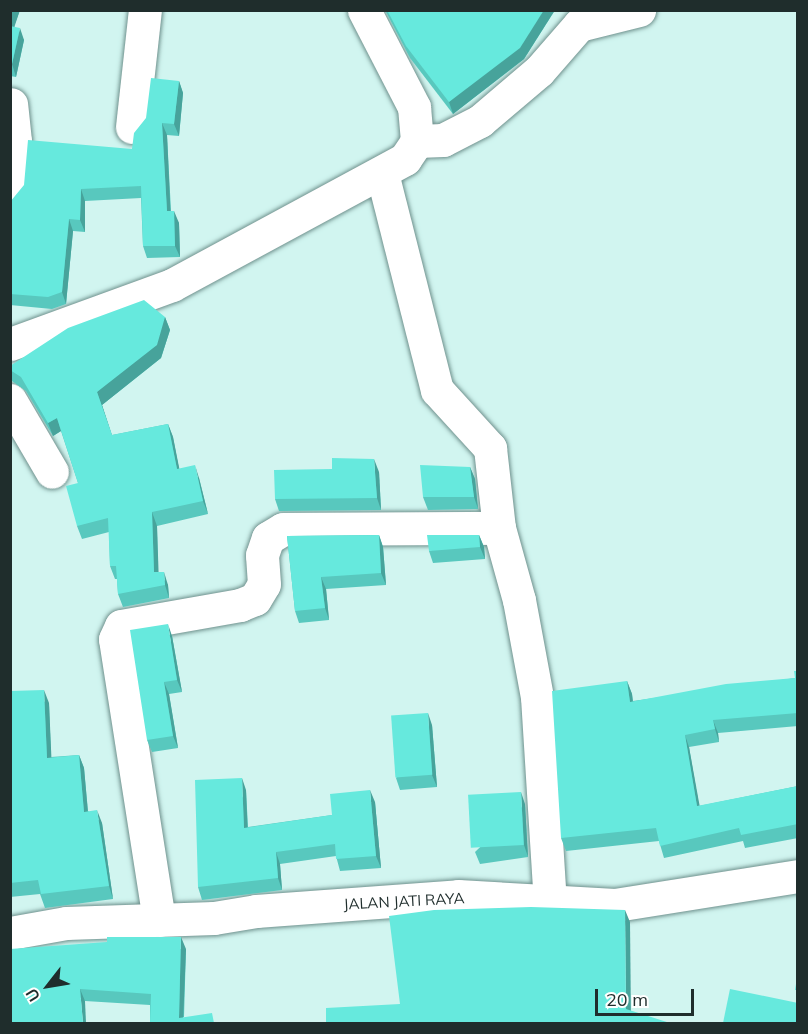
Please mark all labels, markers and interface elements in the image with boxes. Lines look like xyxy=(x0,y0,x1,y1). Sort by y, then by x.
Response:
street label: JALAN JATI RAYA xyxy=(343,889,465,913)
north arrow xyxy=(18,956,78,1016)
scale bar xyxy=(598,977,697,1015)
text: U xyxy=(21,985,44,1005)
text: 20 m xyxy=(606,988,648,1011)

